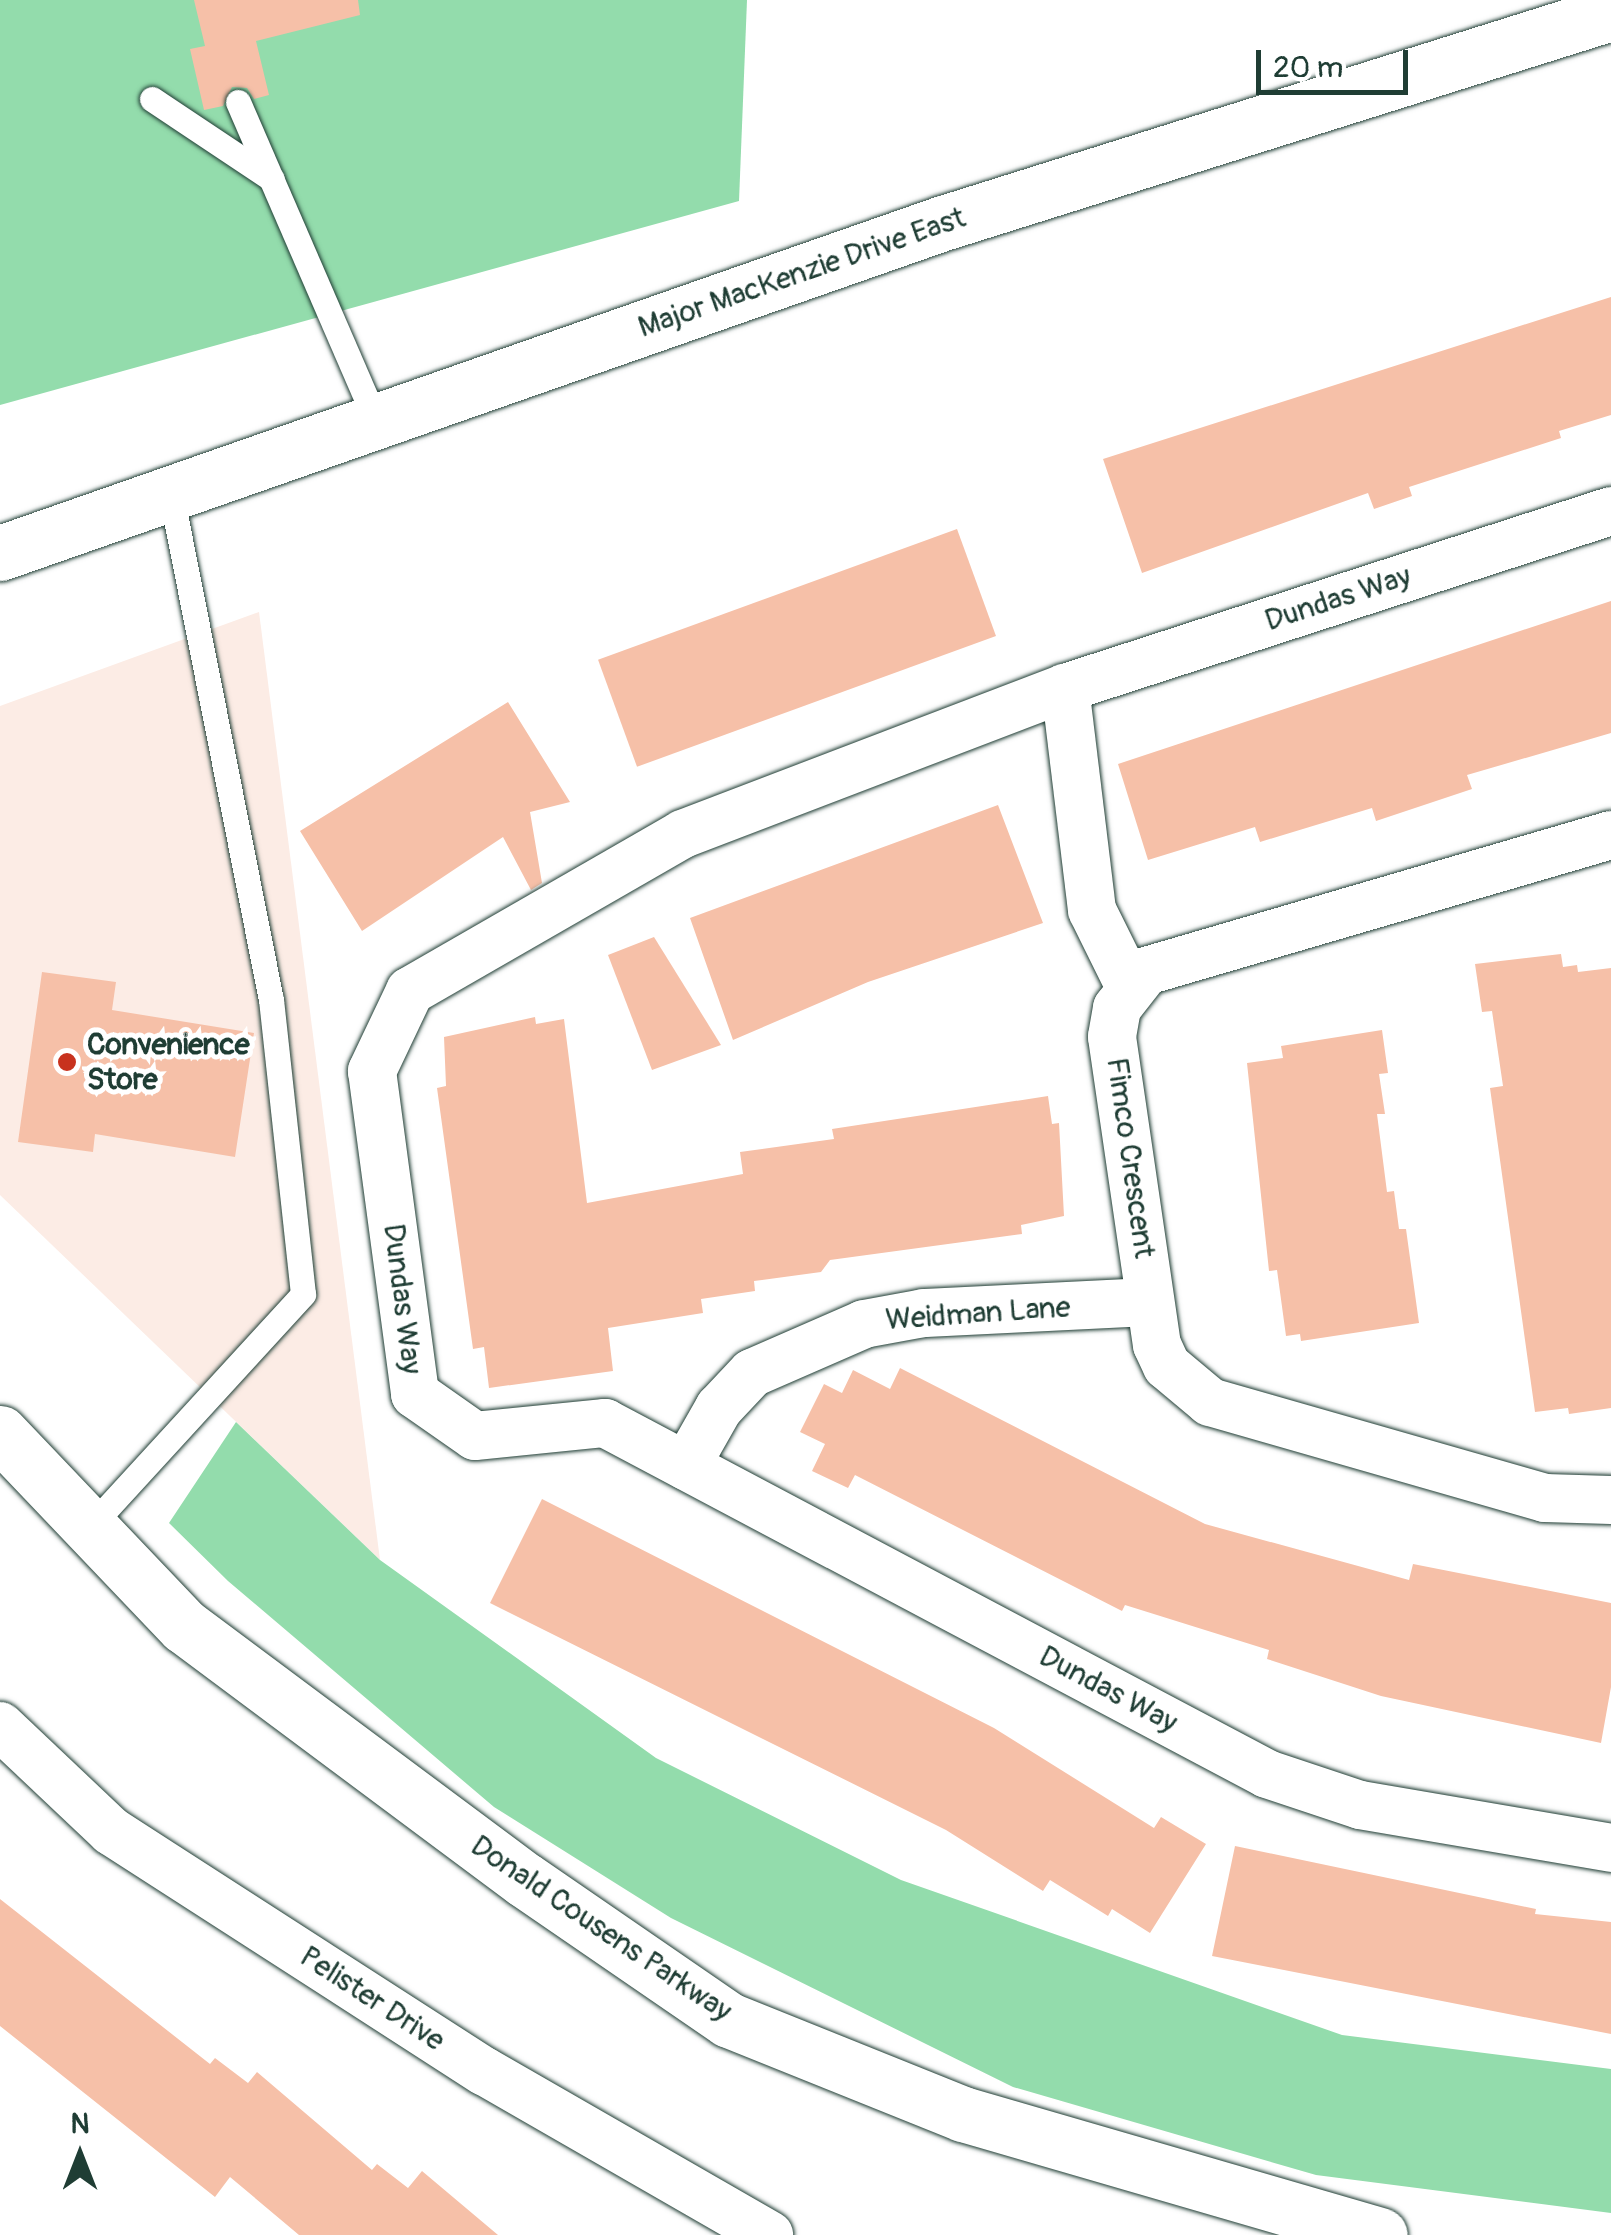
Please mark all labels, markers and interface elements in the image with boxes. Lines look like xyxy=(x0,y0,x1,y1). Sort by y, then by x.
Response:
scale bar xyxy=(1261,30,1414,92)
text: 20 m xyxy=(1273,49,1343,86)
street label: Major MacKenzie Drive East xyxy=(634,200,970,346)
street label: Dundas Way xyxy=(1261,559,1415,639)
place label: Convenience Store xyxy=(87,1027,250,1098)
marker: Convenience Store xyxy=(56,1051,78,1073)
street label: Fimco Crescent xyxy=(1098,1055,1162,1261)
street label: Dundas Way xyxy=(375,1222,429,1376)
street label: Weidman Lane xyxy=(884,1290,1072,1338)
street label: Dundas Way xyxy=(1033,1639,1183,1741)
street label: Donald Cousens Parkway xyxy=(464,1828,738,2030)
street label: Pelister Drive xyxy=(293,1939,451,2059)
north arrow xyxy=(30,2105,130,2205)
text: N xyxy=(71,2107,89,2142)

